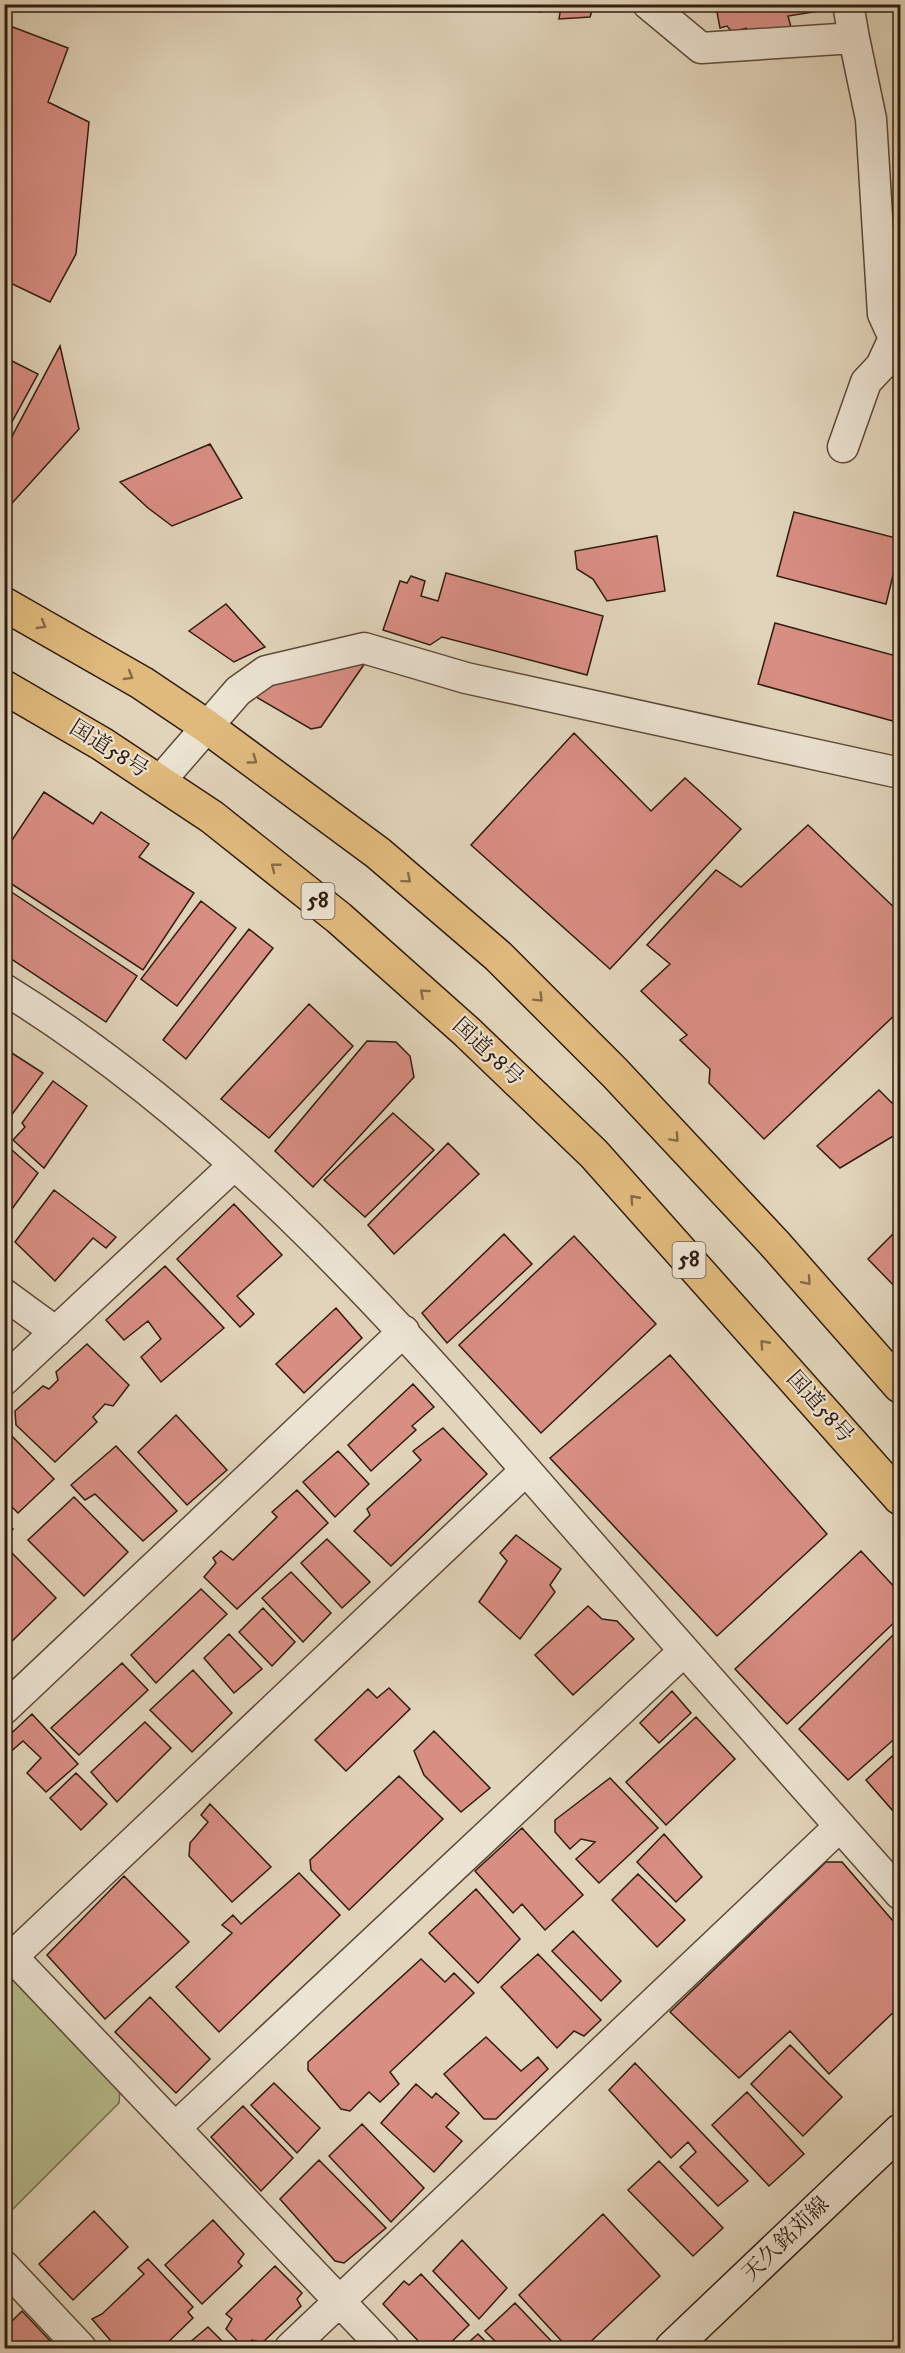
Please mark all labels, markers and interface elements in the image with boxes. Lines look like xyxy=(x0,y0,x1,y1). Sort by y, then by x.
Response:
one-way arrow xyxy=(35,618,46,629)
one-way arrow xyxy=(123,668,133,680)
street label: 国道58号 xyxy=(65,714,153,784)
one-way arrow xyxy=(247,752,258,763)
one-way arrow xyxy=(271,863,282,874)
one-way arrow xyxy=(400,872,411,883)
road number: 58 xyxy=(302,883,334,919)
one-way arrow xyxy=(420,989,430,1000)
one-way arrow xyxy=(532,990,543,1001)
street label: 国道58号 xyxy=(447,1012,529,1092)
one-way arrow xyxy=(668,1131,679,1141)
one-way arrow xyxy=(630,1195,641,1206)
road number: 58 xyxy=(672,1242,706,1278)
one-way arrow xyxy=(800,1274,811,1285)
one-way arrow xyxy=(760,1341,771,1351)
street label: 国道58号 xyxy=(781,1365,859,1449)
street label: 天久銘苅線 xyxy=(737,2191,835,2287)

